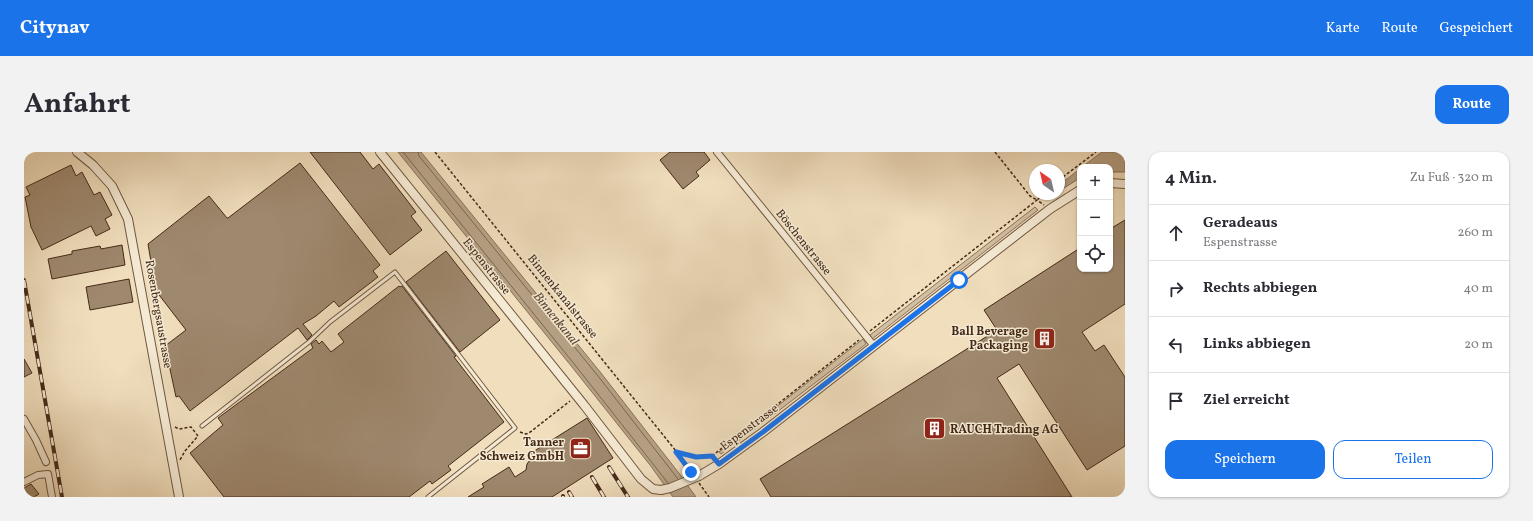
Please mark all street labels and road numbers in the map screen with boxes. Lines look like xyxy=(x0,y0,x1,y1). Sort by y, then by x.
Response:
street label: Böschenstrasse xyxy=(772,206,835,279)
street label: Espenstrasse xyxy=(458,235,514,298)
street label: Binnenkanalstrasse xyxy=(525,251,601,341)
street label: Rosenbergsaustrasse xyxy=(141,259,175,370)
street label: Espenstrasse xyxy=(717,401,782,455)

